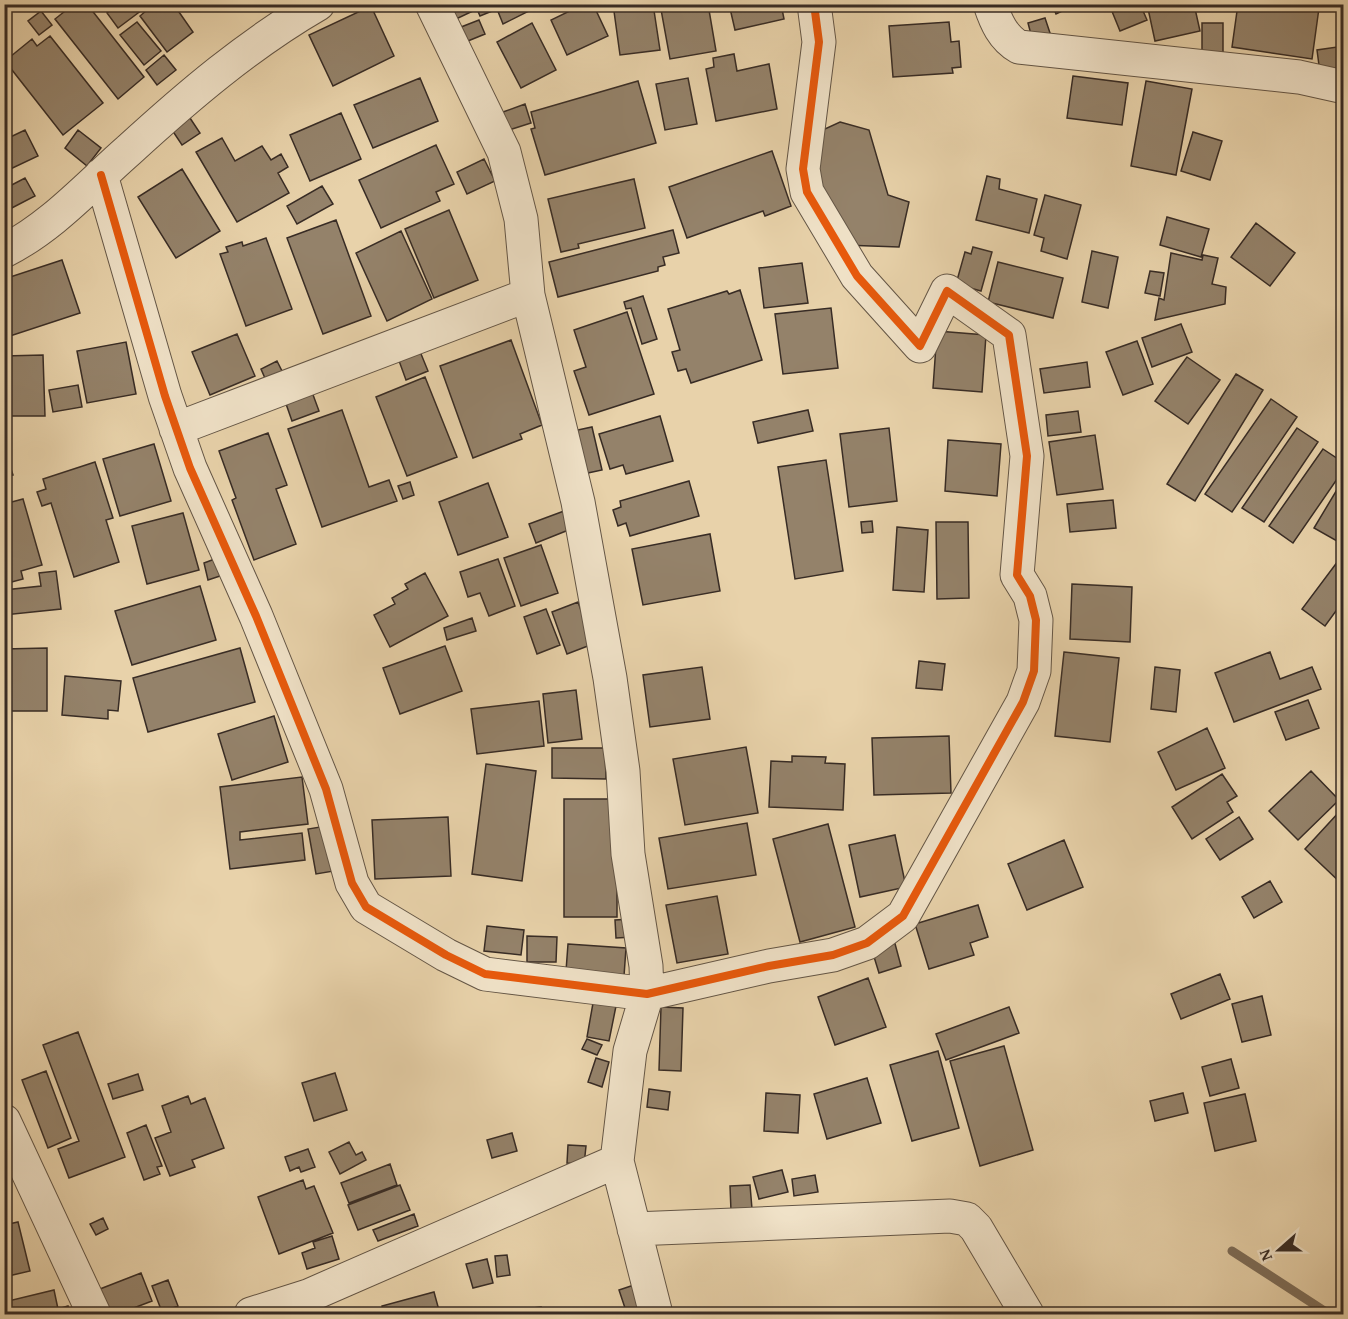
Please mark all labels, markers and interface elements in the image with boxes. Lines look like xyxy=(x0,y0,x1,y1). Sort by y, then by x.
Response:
north arrow xyxy=(1249,1220,1309,1280)
text: N xyxy=(1252,1246,1278,1265)

